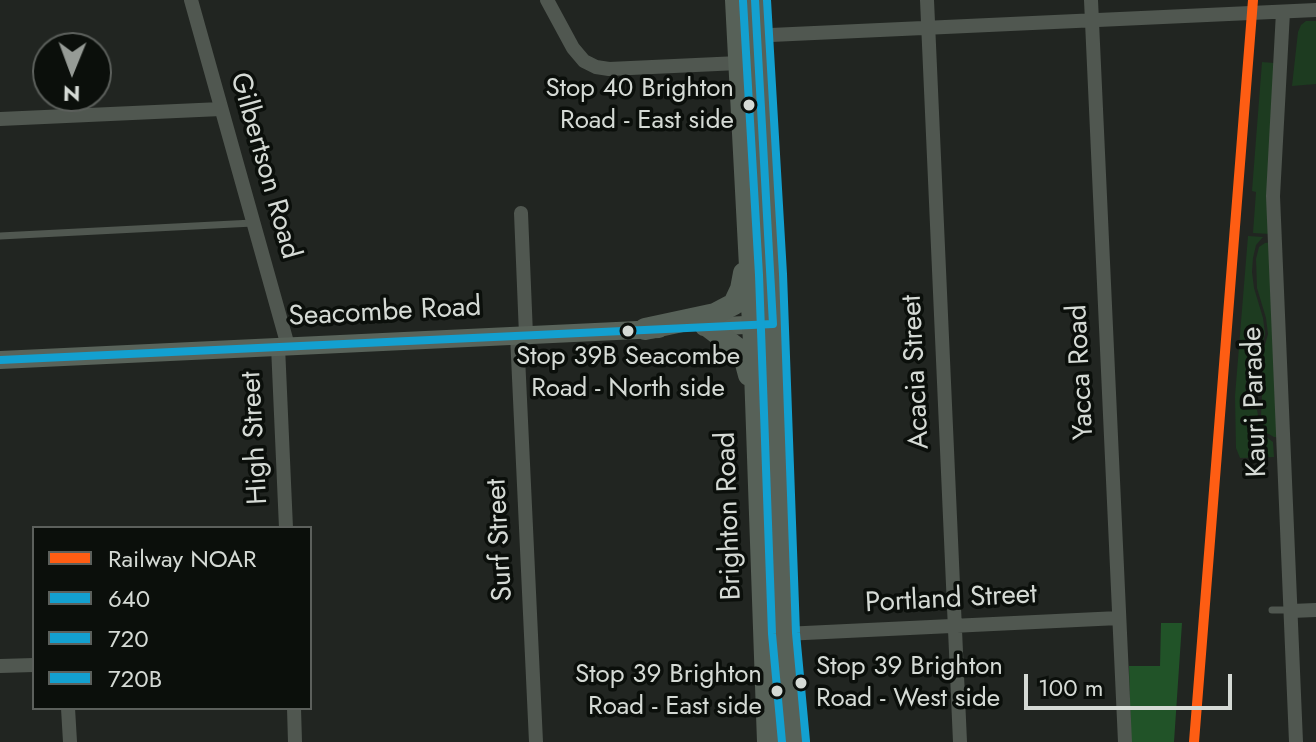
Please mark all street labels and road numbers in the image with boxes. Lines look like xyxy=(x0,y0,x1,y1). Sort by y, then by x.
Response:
street label: Gilbertson Road xyxy=(221,69,307,263)
street label: Seacombe Road xyxy=(288,291,482,335)
street label: Acacia Street xyxy=(896,294,938,450)
street label: Yacca Road xyxy=(1062,304,1102,440)
street label: Kauri Parade xyxy=(1237,326,1275,478)
street label: High Street xyxy=(236,371,276,505)
street label: Brighton Road xyxy=(710,431,750,601)
street label: Surf Street xyxy=(481,478,521,602)
street label: Portland Street xyxy=(864,579,1038,621)

